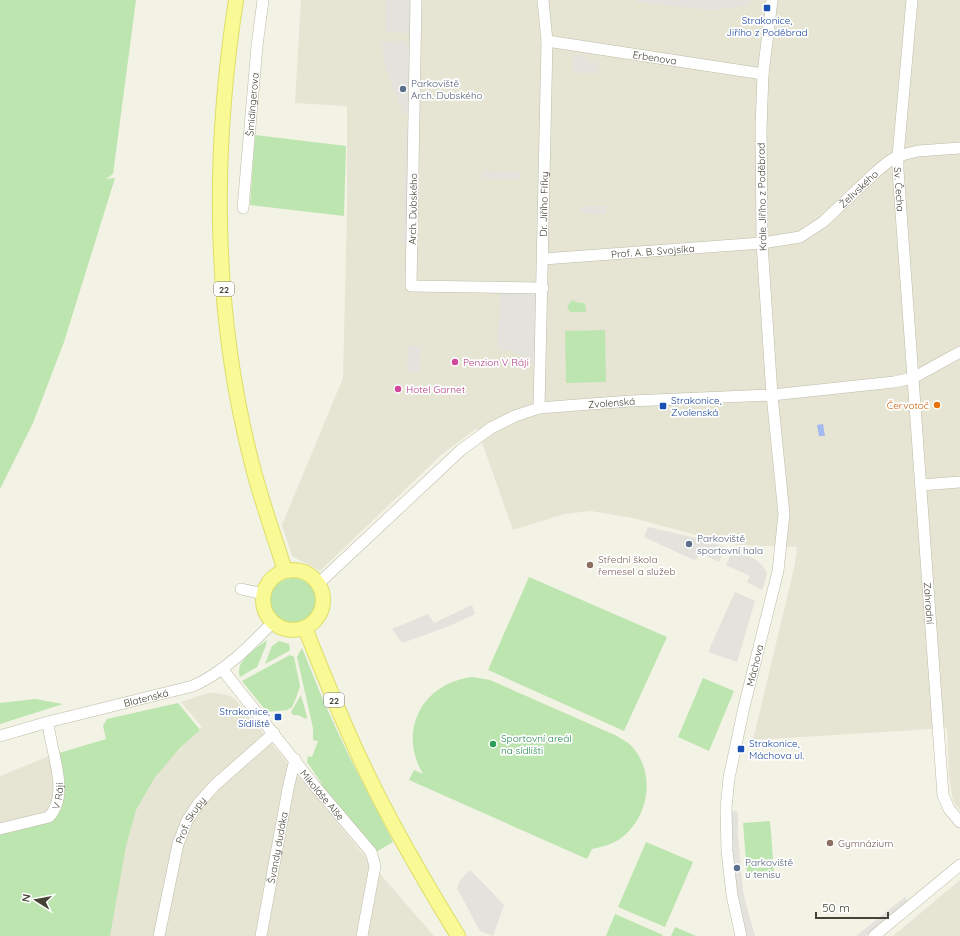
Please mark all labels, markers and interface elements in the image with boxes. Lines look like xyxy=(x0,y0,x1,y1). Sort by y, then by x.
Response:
marker: Strakonice, Jiřího z Poděbrad xyxy=(762,3,772,13)
place label: Strakonice, Jiřího z Poděbrad xyxy=(726,14,808,39)
street label: Erbenova xyxy=(632,48,678,67)
street label: Šmidingerova xyxy=(243,72,261,137)
place label: Parkoviště Arch. Dubského xyxy=(411,77,483,102)
marker: Parkoviště Arch. Dubského xyxy=(398,84,408,94)
street label: Krále Jiřího z Poděbrad xyxy=(755,143,769,251)
street label: Želivského xyxy=(836,167,881,210)
street label: Sv. Čecha xyxy=(892,167,907,212)
street label: Dr. Jiřího Fifky xyxy=(536,171,551,237)
street label: Arch. Dubského xyxy=(406,173,420,245)
street label: Prof. A. B. Svojsíka xyxy=(610,241,695,261)
road number: 22 xyxy=(214,282,234,296)
place label: Penzion V Ráji xyxy=(463,356,529,369)
marker: Penzion V Ráji xyxy=(450,357,460,367)
place label: Hotel Garnet xyxy=(406,383,466,396)
marker: Hotel Garnet xyxy=(393,384,403,394)
street label: Zvolenská xyxy=(587,394,635,411)
place label: Strakonice, Zvolenská xyxy=(671,394,722,419)
place label: Červotoč xyxy=(887,399,929,412)
marker: Červotoč xyxy=(932,400,942,410)
marker: Strakonice, Zvolenská xyxy=(658,401,668,411)
place label: Parkoviště sportovní hala xyxy=(697,532,763,557)
marker: Parkoviště sportovní hala xyxy=(684,539,694,549)
place label: Střední škola řemesel a služeb xyxy=(598,553,676,578)
marker: Střední škola řemesel a služeb xyxy=(585,560,595,570)
street label: Zahradní xyxy=(921,582,937,626)
street label: Máchova xyxy=(743,643,766,687)
street label: Blatenská xyxy=(122,686,170,709)
road number: 22 xyxy=(324,693,344,707)
place label: Strakonice, Sídliště xyxy=(219,705,270,730)
marker: Strakonice, Sídliště xyxy=(273,712,283,722)
place label: Sportovní areál na sídlišti xyxy=(501,732,572,757)
place label: Strakonice, Máchova ul. xyxy=(749,737,804,762)
marker: Sportovní areál na sídlišti xyxy=(488,739,498,749)
marker: Strakonice, Máchova ul. xyxy=(736,744,746,754)
street label: Mikoláše Alše xyxy=(298,767,348,823)
street label: V Ráji xyxy=(49,782,66,811)
street label: Prof. Skupy xyxy=(172,794,208,845)
street label: Švandy dudáka xyxy=(264,811,290,884)
place label: Gymnázium xyxy=(838,837,893,850)
marker: Gymnázium xyxy=(825,838,835,848)
place label: Parkoviště u tenisu xyxy=(745,856,793,881)
marker: Parkoviště u tenisu xyxy=(732,863,742,873)
north arrow xyxy=(16,880,56,920)
text: N xyxy=(19,893,34,903)
scale bar xyxy=(816,894,888,920)
text: 50 m xyxy=(822,900,850,915)

